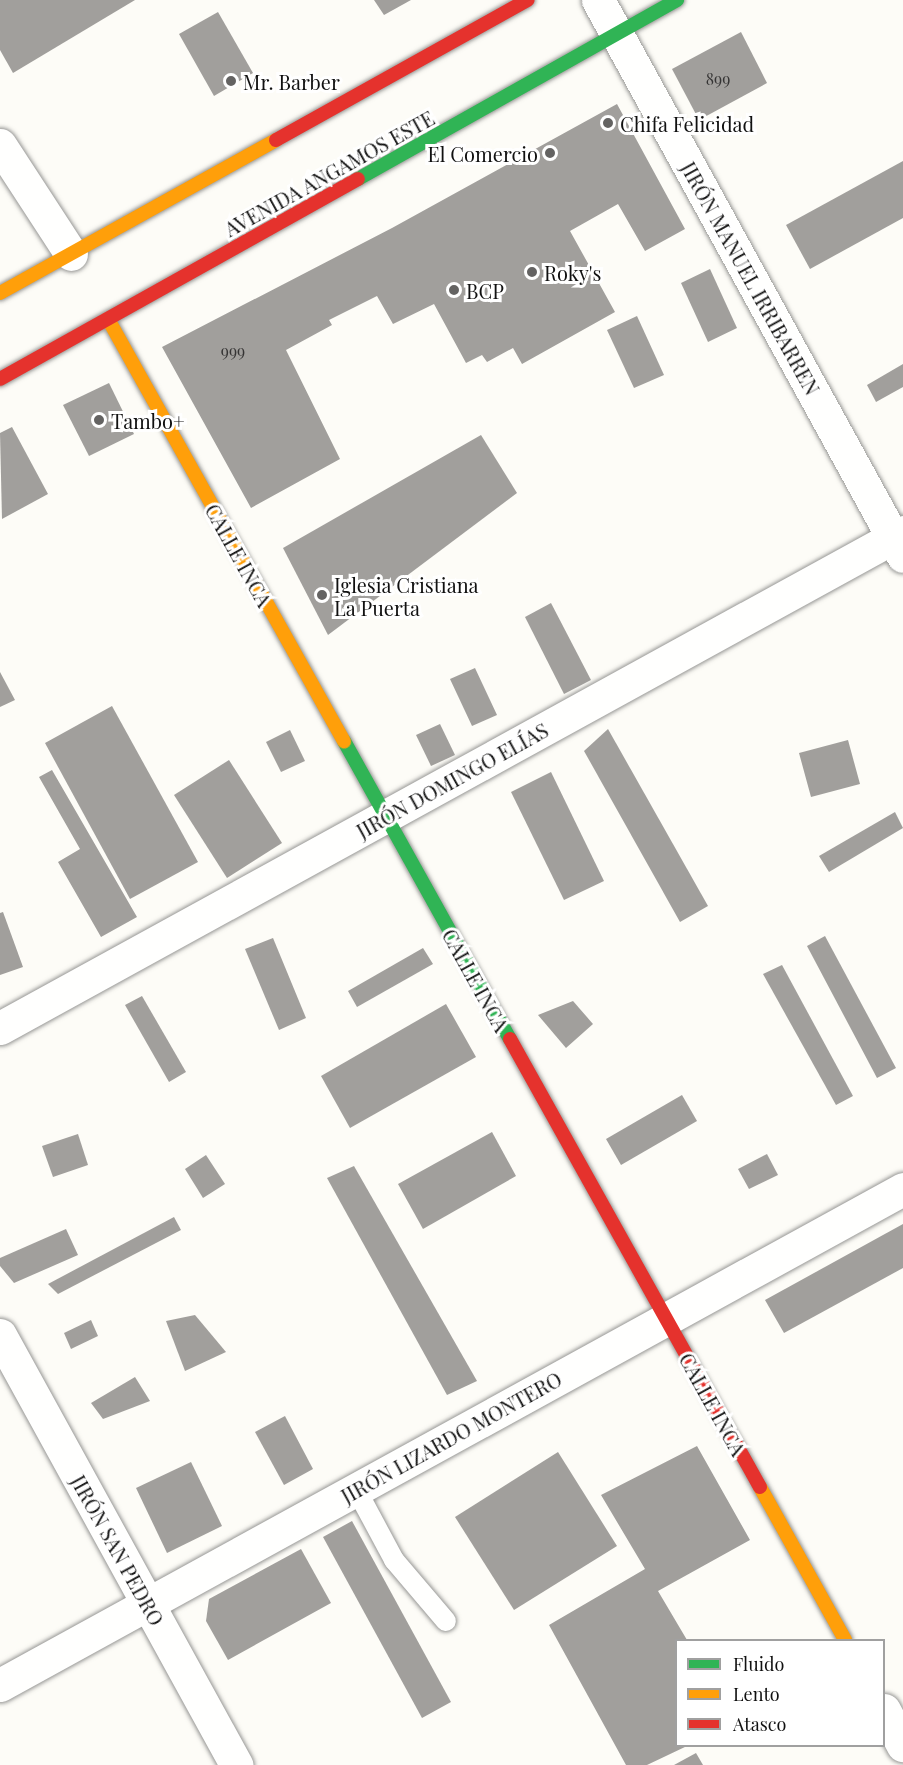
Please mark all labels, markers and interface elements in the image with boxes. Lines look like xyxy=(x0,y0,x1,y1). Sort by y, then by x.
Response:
place label: Mr. Barber xyxy=(243,69,340,93)
house number: 899 xyxy=(706,69,730,89)
marker: Mr. Barber xyxy=(224,74,238,88)
street label: AVENIDA ANGAMOS ESTE xyxy=(220,105,438,241)
place label: Chifa Felicidad xyxy=(620,111,754,135)
marker: Chifa Felicidad xyxy=(601,116,615,130)
place label: El Comercio xyxy=(427,141,538,165)
marker: El Comercio xyxy=(543,146,557,160)
street label: JIRÓN MANUEL IRRIBARREN xyxy=(677,157,825,399)
place label: Roky's xyxy=(544,260,602,284)
marker: Roky's xyxy=(525,265,539,279)
place label: BCP xyxy=(466,278,504,302)
marker: BCP xyxy=(447,283,461,297)
house number: 999 xyxy=(221,341,245,361)
place label: Tambo+ xyxy=(111,408,185,432)
marker: Tambo+ xyxy=(92,413,106,427)
street label: CALLE INCA xyxy=(201,499,277,611)
place label: Iglesia Cristiana La Puerta xyxy=(334,572,479,619)
marker: Iglesia Cristiana La Puerta xyxy=(315,588,329,602)
street label: JIRÓN DOMINGO ELÍAS xyxy=(352,717,552,843)
street label: CALLE INCA xyxy=(438,924,514,1036)
street label: CALLE INCA xyxy=(675,1348,751,1460)
street label: JIRÓN LIZARDO MONTERO xyxy=(337,1366,565,1508)
street label: JIRÓN SAN PEDRO xyxy=(67,1471,169,1629)
legend xyxy=(675,1639,885,1747)
text: Fluido xyxy=(733,1652,784,1676)
text: Lento xyxy=(733,1682,780,1706)
text: Atasco xyxy=(733,1712,786,1736)

